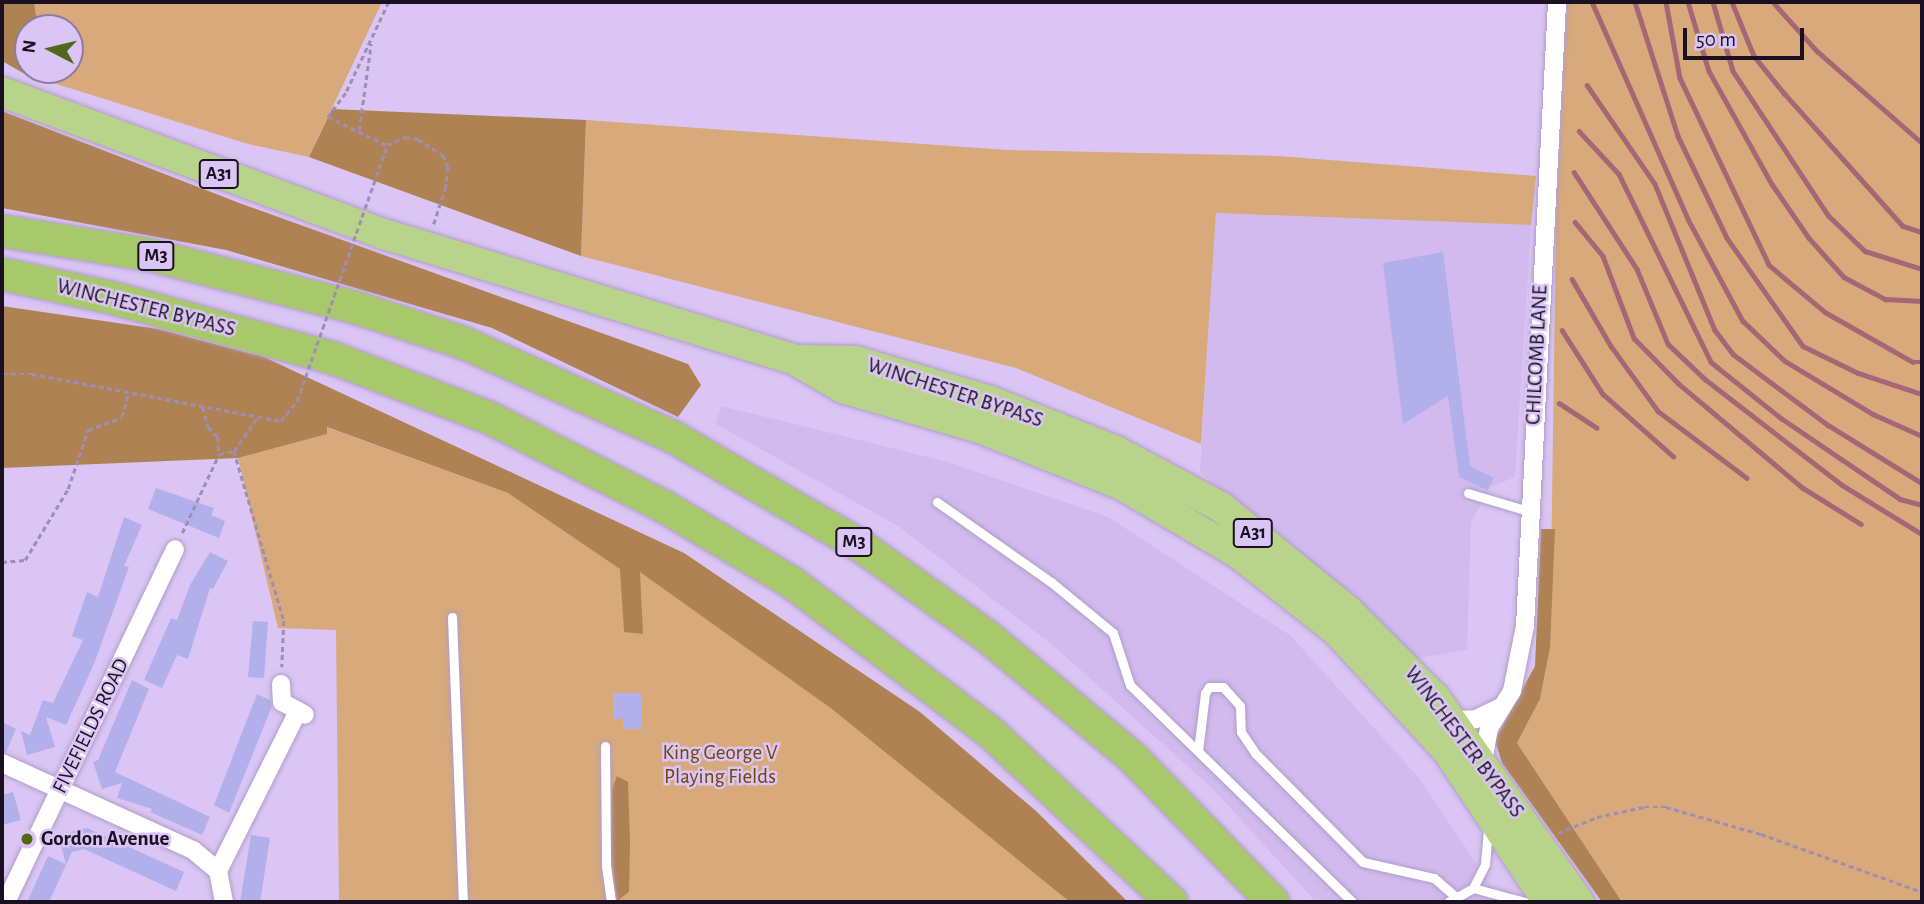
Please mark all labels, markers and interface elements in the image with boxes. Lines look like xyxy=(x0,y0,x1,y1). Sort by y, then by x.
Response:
north arrow xyxy=(14,14,84,84)
scale bar xyxy=(1686,14,1807,58)
text: 50 m xyxy=(1696,29,1736,50)
text: N xyxy=(19,39,40,54)
road number: A31 xyxy=(198,158,240,190)
road number: M3 xyxy=(137,240,175,272)
street label: WINCHESTER BYPASS xyxy=(54,274,238,342)
street label: CHILCOMB LANE xyxy=(1521,285,1553,425)
street label: WINCHESTER BYPASS xyxy=(864,353,1046,433)
road number: A31 xyxy=(1232,518,1274,548)
road number: M3 xyxy=(835,526,873,558)
street label: FIVEFIELDS ROAD xyxy=(47,654,135,798)
street label: WINCHESTER BYPASS xyxy=(1399,661,1529,823)
park label: King George V Playing Fields xyxy=(662,740,778,790)
place label: Gordon Avenue xyxy=(41,826,169,852)
marker: Gordon Avenue xyxy=(19,831,35,847)

